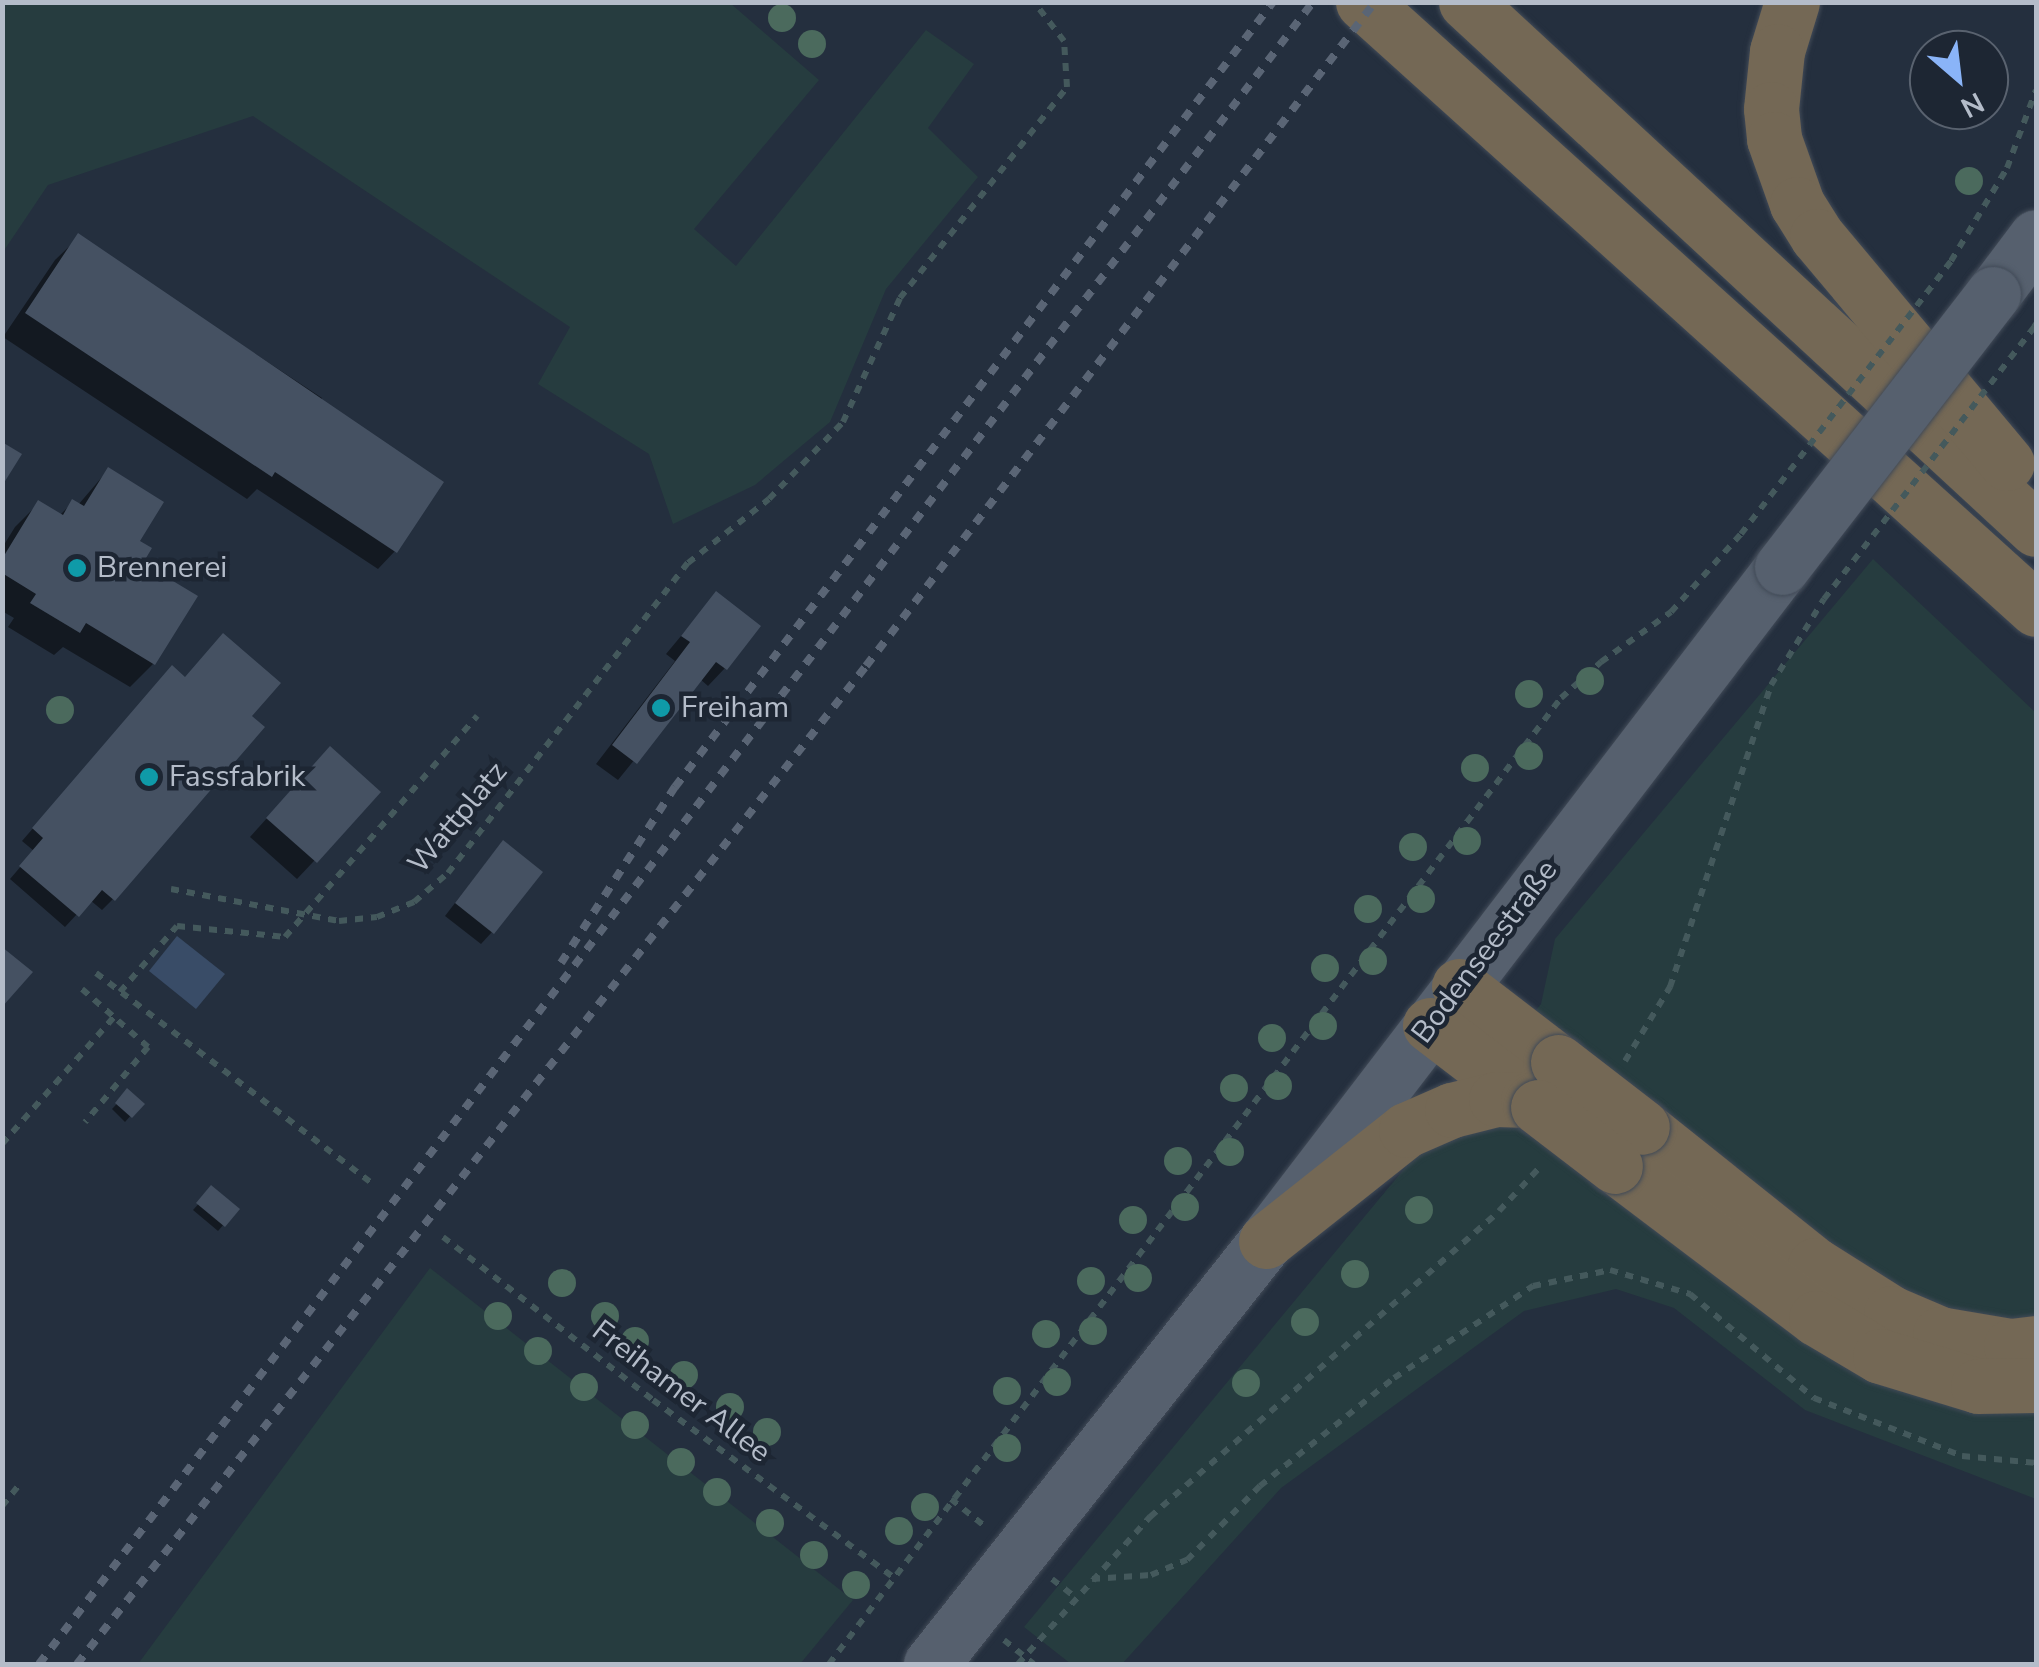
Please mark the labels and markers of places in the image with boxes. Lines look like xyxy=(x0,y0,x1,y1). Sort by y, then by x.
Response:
place label: Brennerei xyxy=(97,550,227,586)
marker: Brennerei xyxy=(66,557,88,579)
place label: Freiham xyxy=(681,690,789,726)
marker: Freiham xyxy=(650,697,672,719)
place label: Fassfabrik xyxy=(169,759,306,795)
marker: Fassfabrik xyxy=(138,766,160,788)

